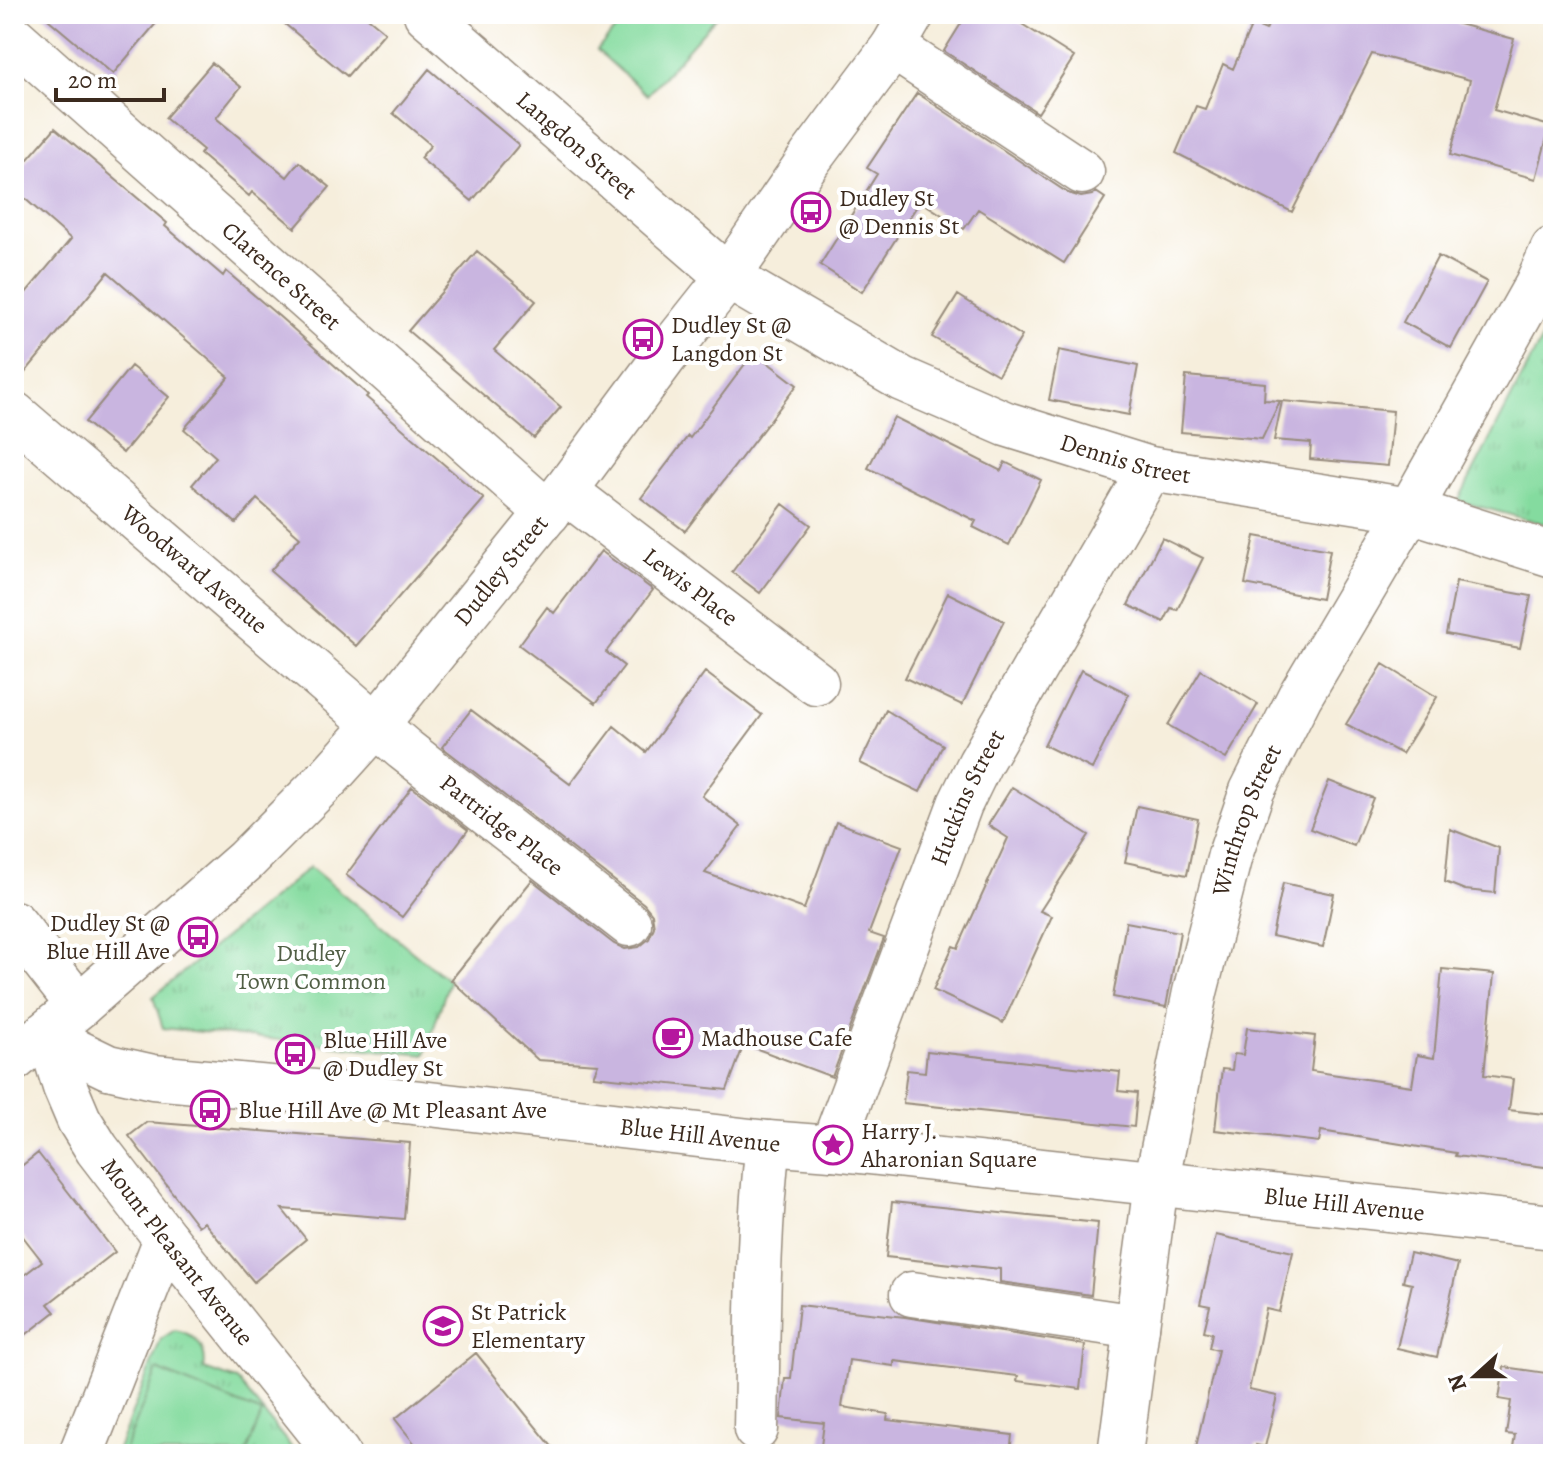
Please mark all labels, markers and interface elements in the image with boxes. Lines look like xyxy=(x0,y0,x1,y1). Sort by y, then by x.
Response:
scale bar xyxy=(56,52,164,102)
text: 20 m xyxy=(68,64,117,96)
street label: Langdon Street xyxy=(510,84,644,207)
place label: Dudley St @ Dennis St xyxy=(839,182,960,242)
bus stop icon: Dudley St @ Dennis St xyxy=(790,191,832,233)
street label: Clarence Street xyxy=(215,214,348,338)
place label: Dudley St @ Langdon St xyxy=(671,309,791,369)
bus stop icon: Dudley St @ Langdon St xyxy=(622,318,664,360)
street label: Dennis Street xyxy=(1056,426,1193,491)
street label: Woodward Avenue xyxy=(114,497,274,641)
street label: Dudley Street xyxy=(446,508,556,632)
street label: Lewis Place xyxy=(636,540,745,634)
street label: Huckins Street xyxy=(923,723,1012,870)
street label: Winthrop Street xyxy=(1204,739,1289,900)
street label: Partridge Place xyxy=(433,767,570,883)
place label: Dudley St @ Blue Hill Ave xyxy=(46,907,170,967)
bus stop icon: Dudley St @ Blue Hill Ave xyxy=(177,916,219,958)
park label: Dudley Town Common xyxy=(236,937,386,997)
cafe icon: Madhouse Cafe xyxy=(652,1017,694,1059)
place label: Madhouse Cafe xyxy=(701,1022,853,1054)
place label: Blue Hill Ave @ Dudley St xyxy=(323,1024,447,1084)
bus stop icon: Blue Hill Ave @ Dudley St xyxy=(274,1033,316,1075)
bus stop icon: Blue Hill Ave @ Mt Pleasant Ave xyxy=(189,1089,231,1131)
place label: Blue Hill Ave @ Mt Pleasant Ave xyxy=(238,1094,547,1126)
street label: Blue Hill Avenue xyxy=(618,1110,782,1160)
place label: Harry J. Aharonian Square xyxy=(860,1115,1037,1175)
place icon: Harry J. Aharonian Square xyxy=(812,1124,854,1166)
street label: Mount Pleasant Avenue xyxy=(94,1152,261,1352)
street label: Blue Hill Avenue xyxy=(1262,1179,1426,1229)
place label: St Patrick Elementary xyxy=(471,1296,585,1356)
school or university icon: St Patrick Elementary xyxy=(422,1305,464,1347)
north arrow xyxy=(1435,1336,1515,1416)
text: N xyxy=(1440,1370,1474,1396)

